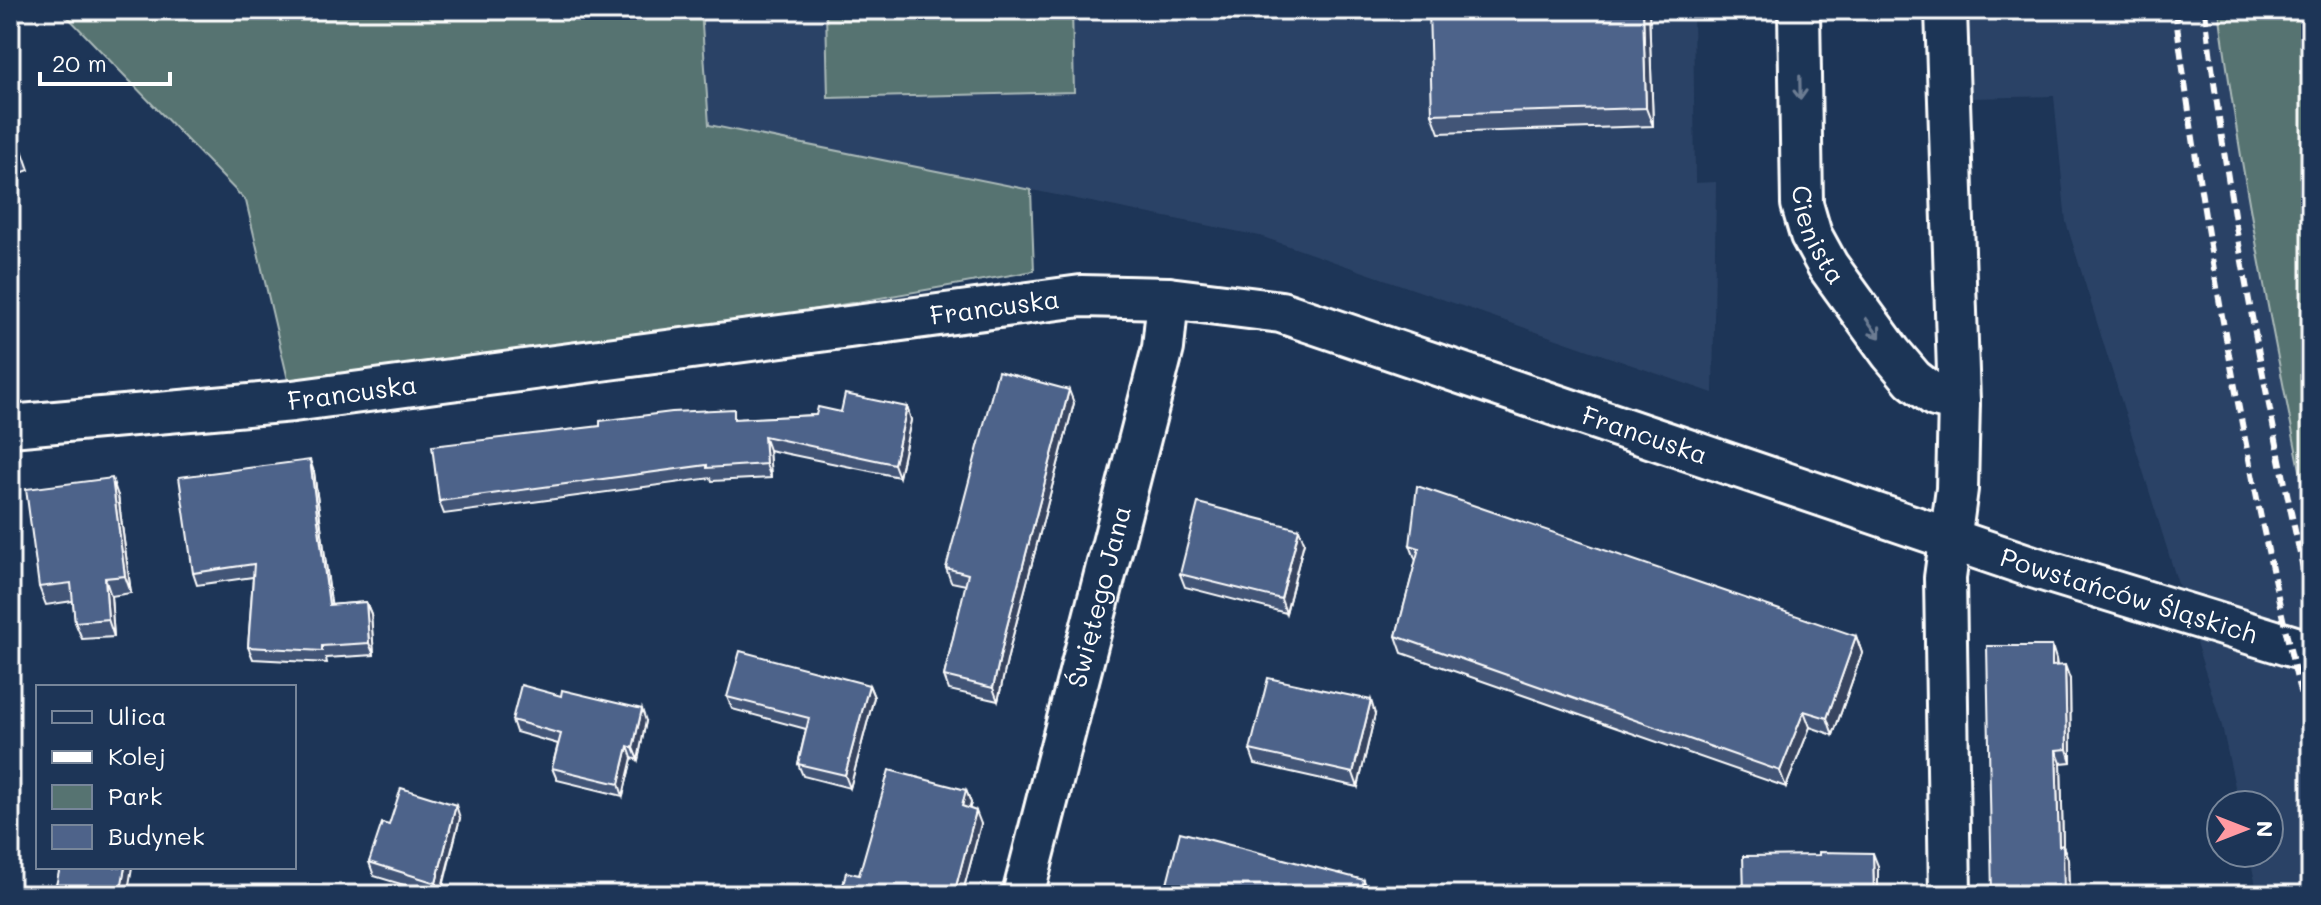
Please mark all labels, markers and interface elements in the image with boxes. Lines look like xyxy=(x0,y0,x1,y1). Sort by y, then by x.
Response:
scale bar xyxy=(40,36,170,86)
text: 20 m xyxy=(52,47,107,78)
one-way arrow xyxy=(1792,74,1808,101)
street label: Cienista xyxy=(1786,185,1854,291)
street label: Francuska xyxy=(928,281,1061,332)
one-way arrow xyxy=(1864,317,1881,338)
street label: Francuska xyxy=(285,367,419,418)
street label: Francuska xyxy=(1578,397,1712,471)
street label: Świętego Jana xyxy=(1059,502,1138,691)
street label: Powstańców Śląskich xyxy=(1996,539,2262,651)
legend xyxy=(36,685,296,869)
text: Ulica xyxy=(108,700,166,731)
text: Kolej xyxy=(108,740,166,771)
text: Park xyxy=(108,780,162,811)
north arrow xyxy=(2205,789,2285,869)
text: Budynek xyxy=(108,820,205,851)
text: N xyxy=(2251,821,2280,837)

